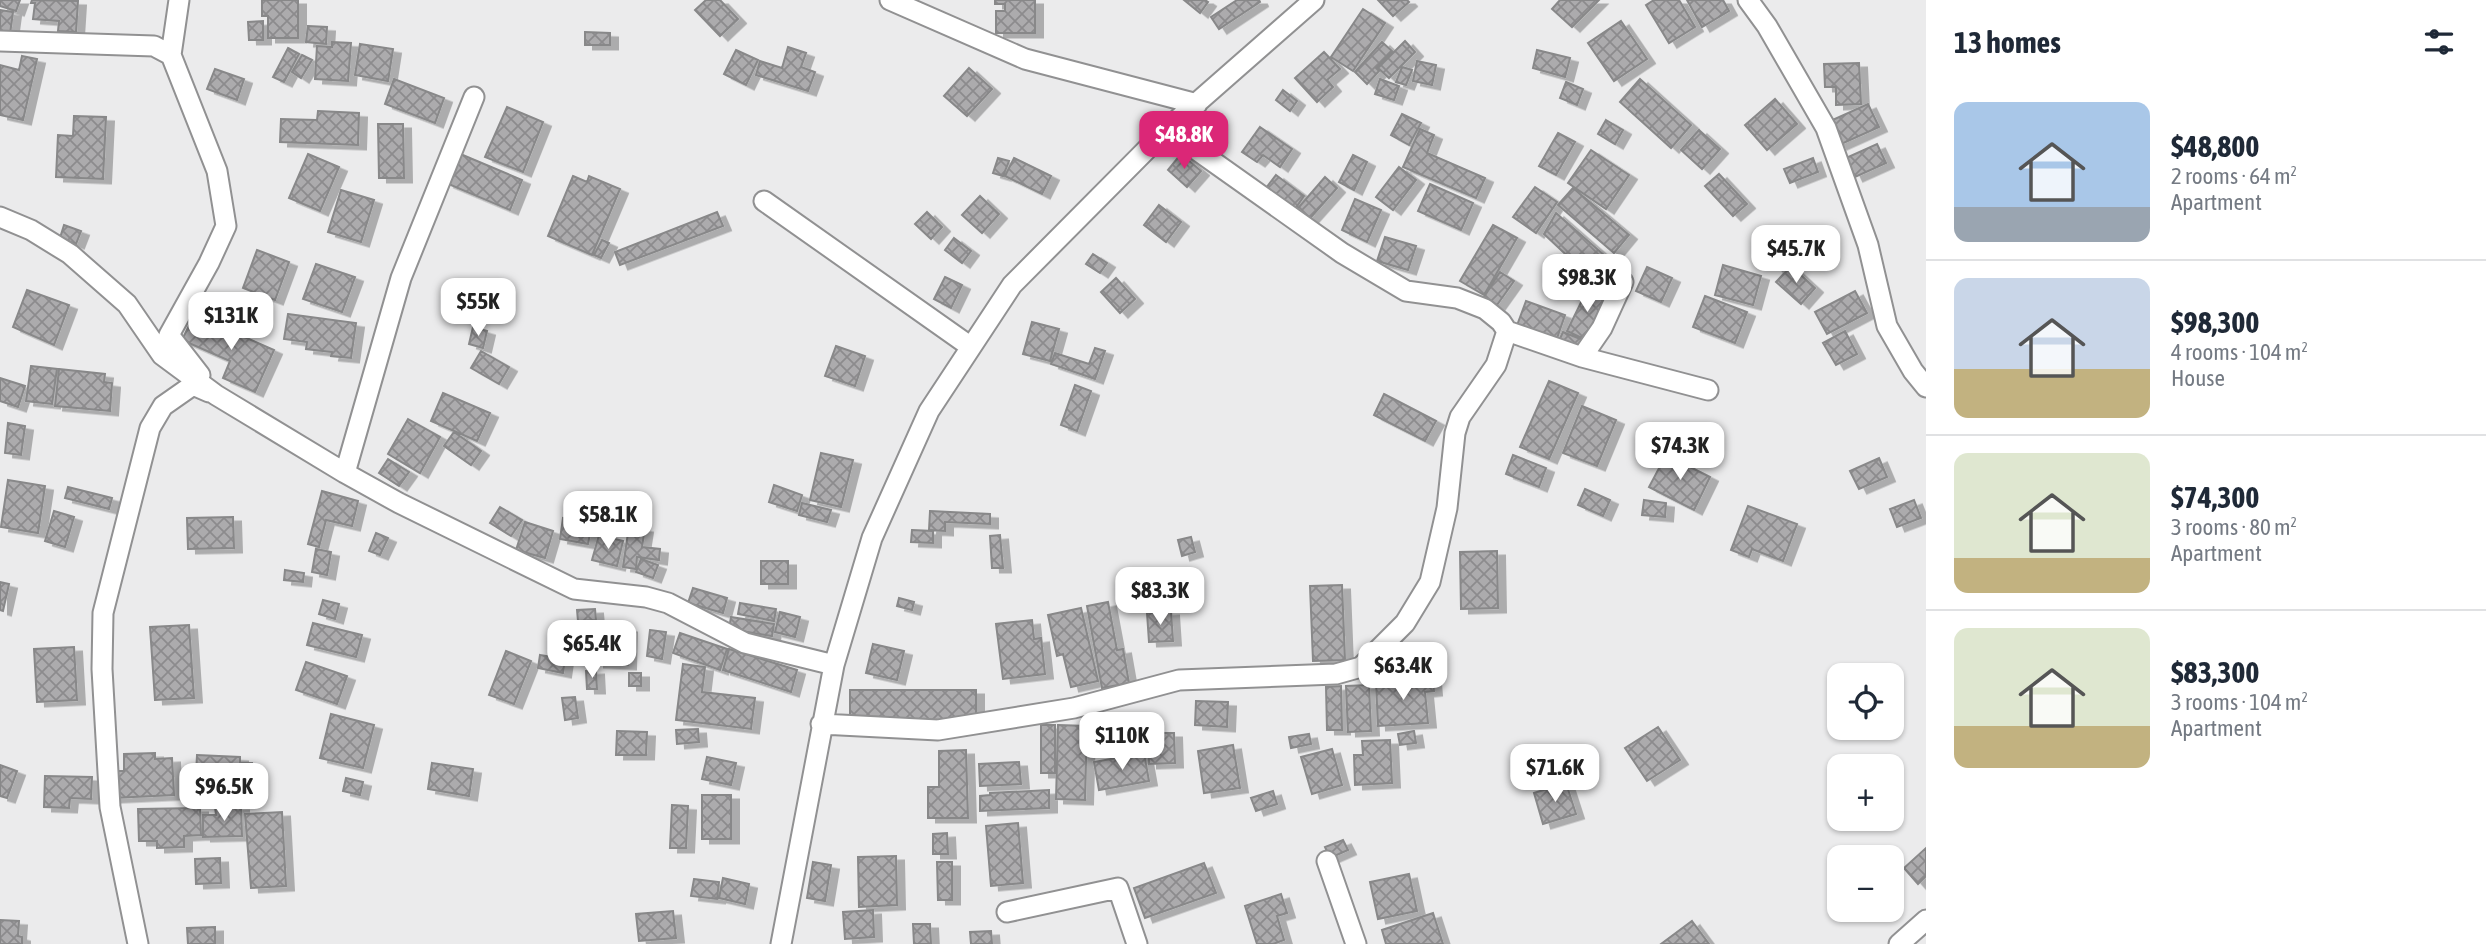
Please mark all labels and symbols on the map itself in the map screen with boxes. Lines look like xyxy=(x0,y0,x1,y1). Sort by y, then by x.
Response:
pin: $48.8K xyxy=(1127,111,1241,171)
pin: $45.7K xyxy=(1739,226,1853,285)
pin: $98.3K xyxy=(1530,254,1644,314)
pin: $55K xyxy=(437,278,519,338)
pin: $131K xyxy=(182,292,280,352)
pin: $74.3K xyxy=(1623,422,1737,482)
pin: $58.1K xyxy=(551,491,665,551)
pin: $83.3K xyxy=(1103,568,1217,627)
pin: $65.4K xyxy=(535,620,649,680)
pin: $63.4K xyxy=(1346,642,1460,702)
pin: $110K xyxy=(1073,712,1171,772)
pin: $71.6K xyxy=(1498,744,1612,804)
pin: $96.5K xyxy=(167,764,281,823)

